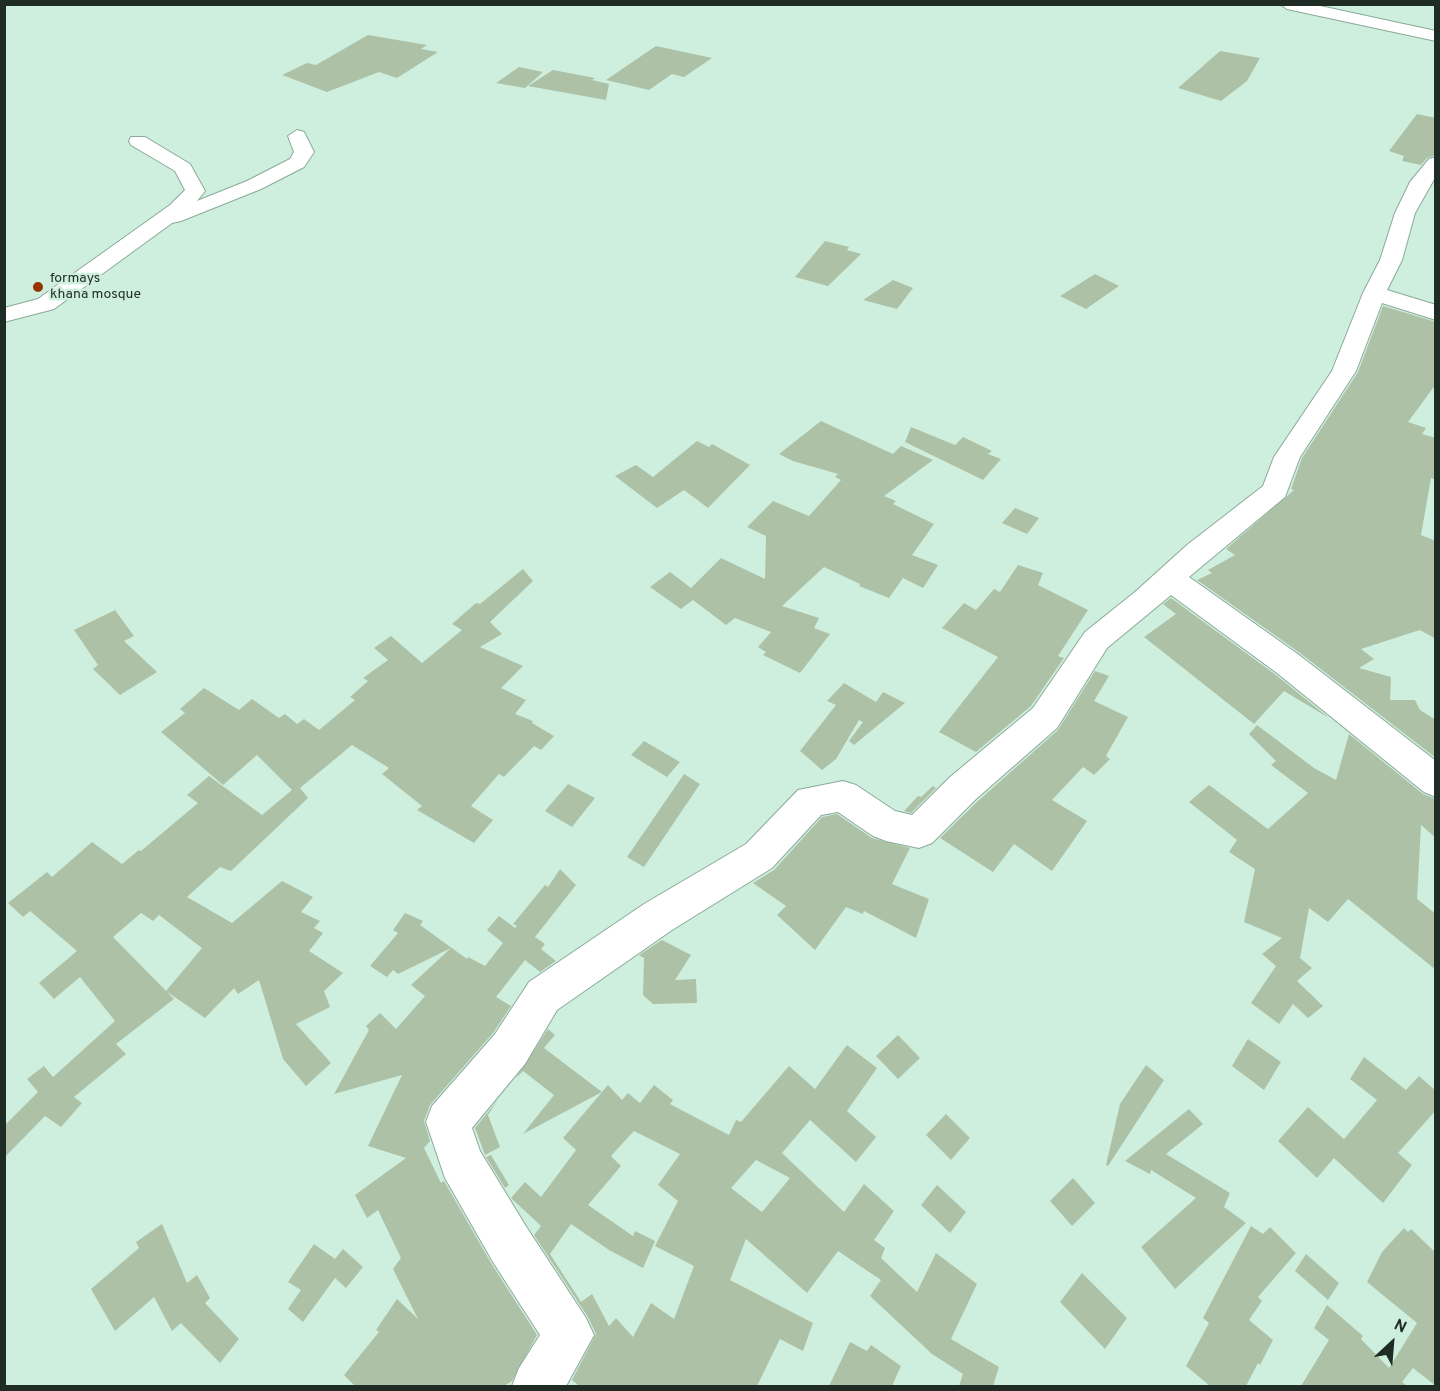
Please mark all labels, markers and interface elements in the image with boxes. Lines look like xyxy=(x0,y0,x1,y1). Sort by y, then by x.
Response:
place label: formays khana mosque xyxy=(50,271,141,304)
marker: formays khana mosque xyxy=(31,280,45,294)
north arrow xyxy=(1362,1313,1422,1373)
text: N xyxy=(1390,1315,1409,1338)

